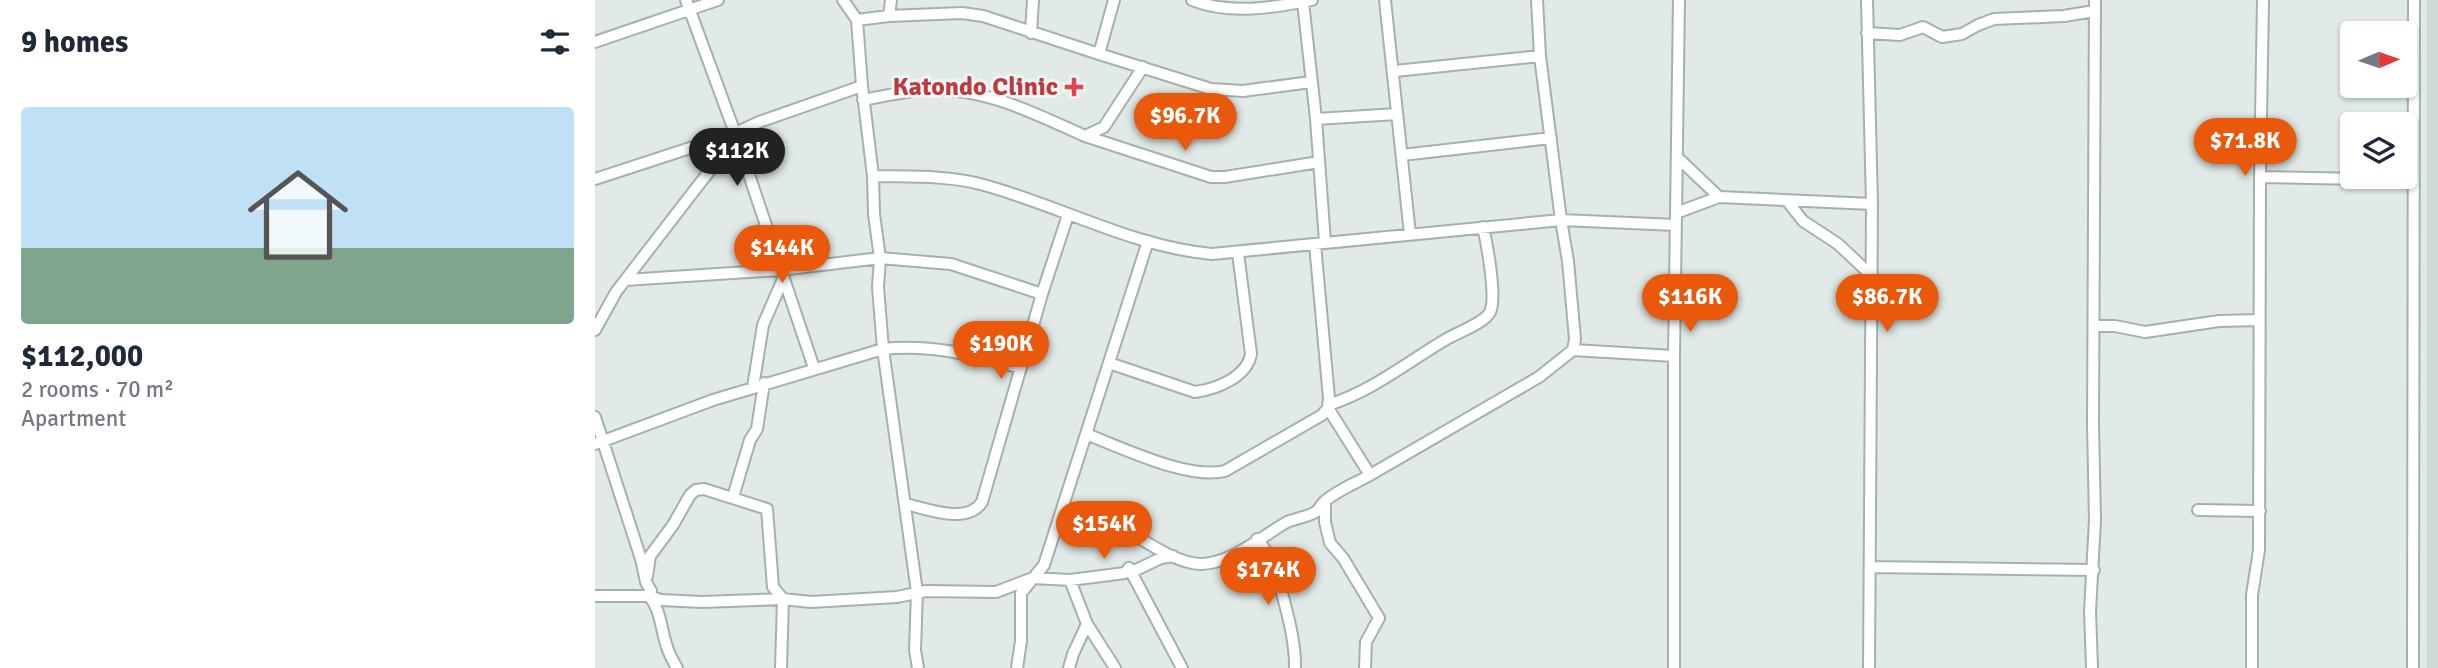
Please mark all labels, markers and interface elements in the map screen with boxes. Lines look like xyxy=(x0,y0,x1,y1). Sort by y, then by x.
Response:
north arrow xyxy=(2340,21,2417,98)
map controls xyxy=(2340,21,2417,189)
icon: filters xyxy=(536,23,574,61)
text: 9 homes xyxy=(21,24,128,61)
place label: Katondo Clinic xyxy=(892,71,1058,103)
marker: Katondo Clinic xyxy=(1064,77,1084,97)
pin: $96.7K xyxy=(1128,94,1242,153)
text: $96.7K xyxy=(1150,101,1220,130)
button: layers xyxy=(2340,112,2417,189)
pin: $71.8K xyxy=(2188,118,2302,178)
text: $71.8K xyxy=(2210,126,2280,155)
pin: $112K xyxy=(688,128,786,188)
text: $112K xyxy=(705,136,769,165)
icon: home xyxy=(235,152,361,278)
pin: $144K xyxy=(733,226,831,285)
text: $144K xyxy=(750,233,814,262)
pin: $116K xyxy=(1641,274,1739,334)
pin: $86.7K xyxy=(1830,274,1944,334)
text: $116K xyxy=(1658,282,1722,311)
text: $86.7K xyxy=(1852,282,1922,311)
pin: $190K xyxy=(952,322,1050,381)
text: $190K xyxy=(969,329,1033,358)
text: $112,000 xyxy=(21,338,143,375)
text: 2 rooms · 70 m² xyxy=(21,375,174,404)
text: Apartment xyxy=(21,404,126,433)
pin: $154K xyxy=(1055,502,1153,561)
text: $154K xyxy=(1072,509,1136,538)
pin: $174K xyxy=(1219,548,1317,607)
text: $174K xyxy=(1236,555,1300,584)

